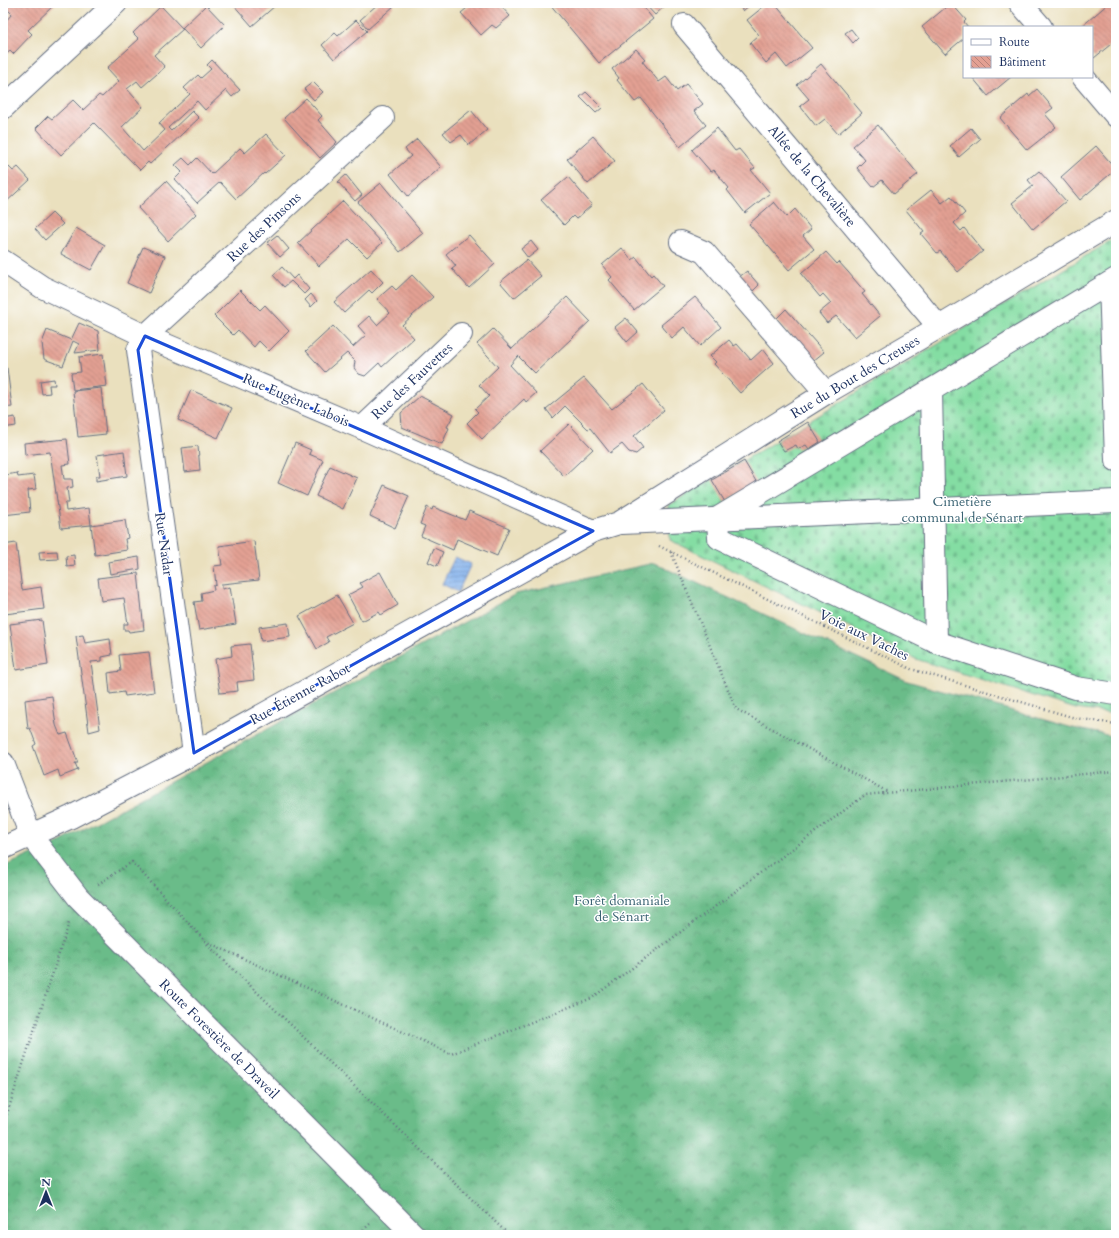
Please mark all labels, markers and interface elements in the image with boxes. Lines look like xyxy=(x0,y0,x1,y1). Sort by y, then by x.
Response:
legend xyxy=(963,26,1093,78)
text: Route xyxy=(999,34,1030,50)
text: Bâtiment xyxy=(999,54,1046,70)
street label: Allée de la Chevalière xyxy=(764,121,860,231)
street label: Rue des Pinsons xyxy=(223,188,305,266)
street label: Rue du Bout des Creuses xyxy=(787,331,923,423)
street label: Rue des Fauvettes xyxy=(367,338,457,424)
street label: Rue Eugène Labois xyxy=(240,369,353,431)
park label: Cimetière communal de Sénart xyxy=(901,492,1023,527)
street label: Rue Nadar xyxy=(150,511,178,578)
street label: Voie aux Vaches xyxy=(816,605,912,665)
street label: Rue Étienne Rabot xyxy=(246,658,354,729)
park label: Forêt domaniale de Sénart xyxy=(574,891,670,926)
street label: Route Forestière de Draveil xyxy=(155,975,283,1103)
north arrow xyxy=(26,1172,66,1212)
text: N xyxy=(41,1175,51,1190)

